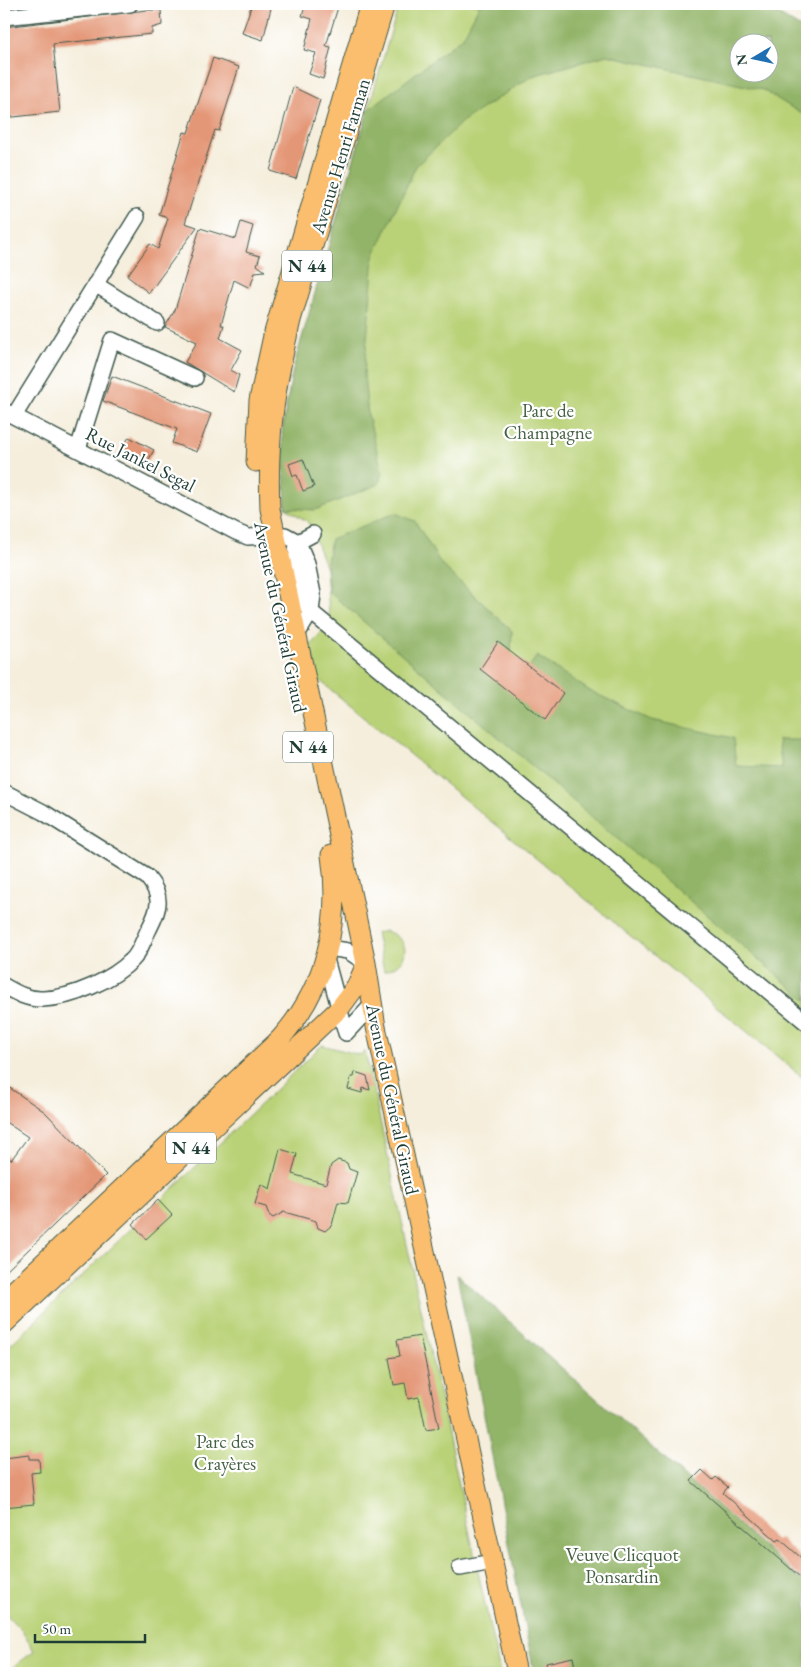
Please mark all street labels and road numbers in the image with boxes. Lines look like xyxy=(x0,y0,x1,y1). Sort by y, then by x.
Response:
street label: Avenue Henri Farman xyxy=(305,75,376,238)
road number: N 44 xyxy=(282,250,332,282)
street label: Rue Jankel Segal xyxy=(82,421,200,498)
street label: Avenue du Général Giraud xyxy=(248,518,313,715)
road number: N 44 xyxy=(283,732,333,762)
street label: Avenue du Général Giraud xyxy=(360,1000,425,1197)
road number: N 44 xyxy=(166,1132,216,1164)

